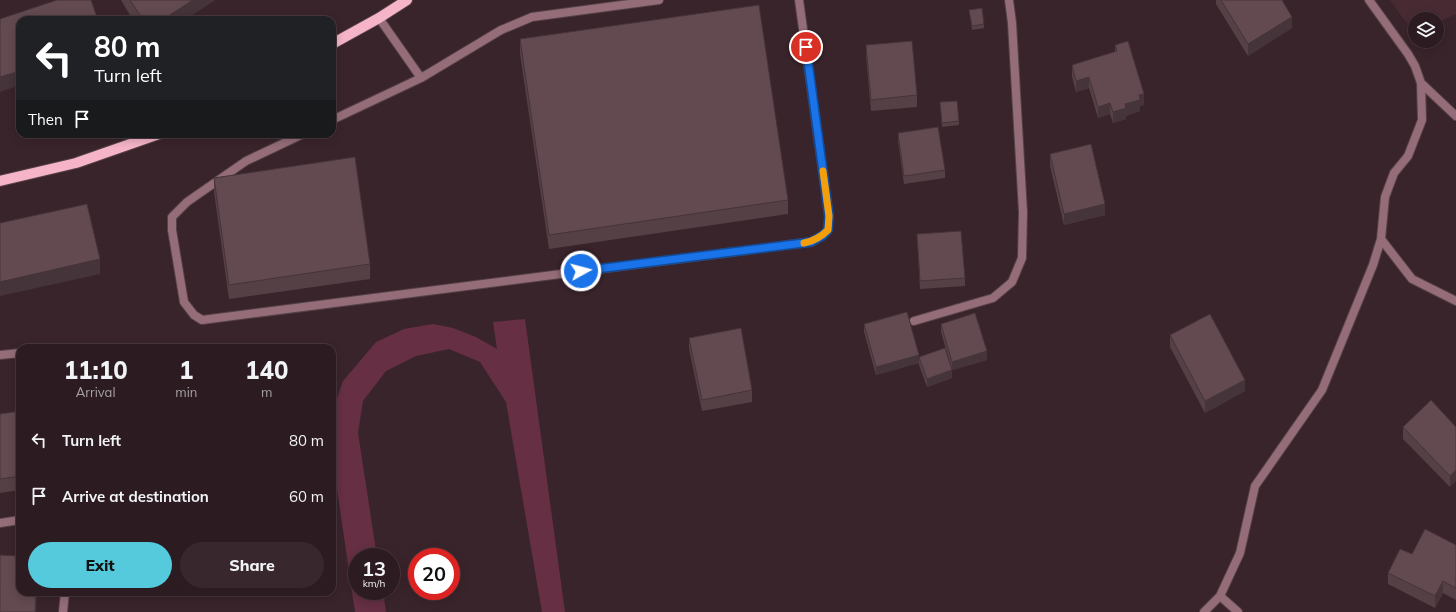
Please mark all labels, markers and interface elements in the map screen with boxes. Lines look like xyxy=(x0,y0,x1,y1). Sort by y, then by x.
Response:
map controls xyxy=(1408,12,1444,48)
button: layers xyxy=(1408,12,1444,48)
text: 80 m xyxy=(94,29,160,64)
pin xyxy=(789,30,823,64)
icon: left xyxy=(28,32,80,84)
icon: arrive xyxy=(795,36,817,58)
text: Turn left xyxy=(94,64,162,87)
icon: arrive xyxy=(71,108,93,130)
text: Then xyxy=(28,110,63,129)
position arrow xyxy=(560,250,602,292)
text: 11:10 xyxy=(64,355,128,385)
text: 1 xyxy=(179,355,194,385)
text: 140 xyxy=(245,355,288,385)
text: Arrival xyxy=(76,384,116,400)
text: min xyxy=(175,384,197,400)
text: m xyxy=(261,384,272,400)
icon: left xyxy=(28,429,50,451)
text: Turn left xyxy=(62,431,121,450)
text: 80 m xyxy=(289,431,324,450)
icon: arrive xyxy=(28,485,50,507)
text: Arrive at destination xyxy=(62,487,209,506)
text: 60 m xyxy=(289,487,324,506)
button: Exit xyxy=(28,542,172,588)
button: Share xyxy=(180,542,324,588)
speed limit sign: 20 xyxy=(408,548,460,600)
text: 13 xyxy=(362,556,386,581)
text: km/h xyxy=(363,577,385,590)

